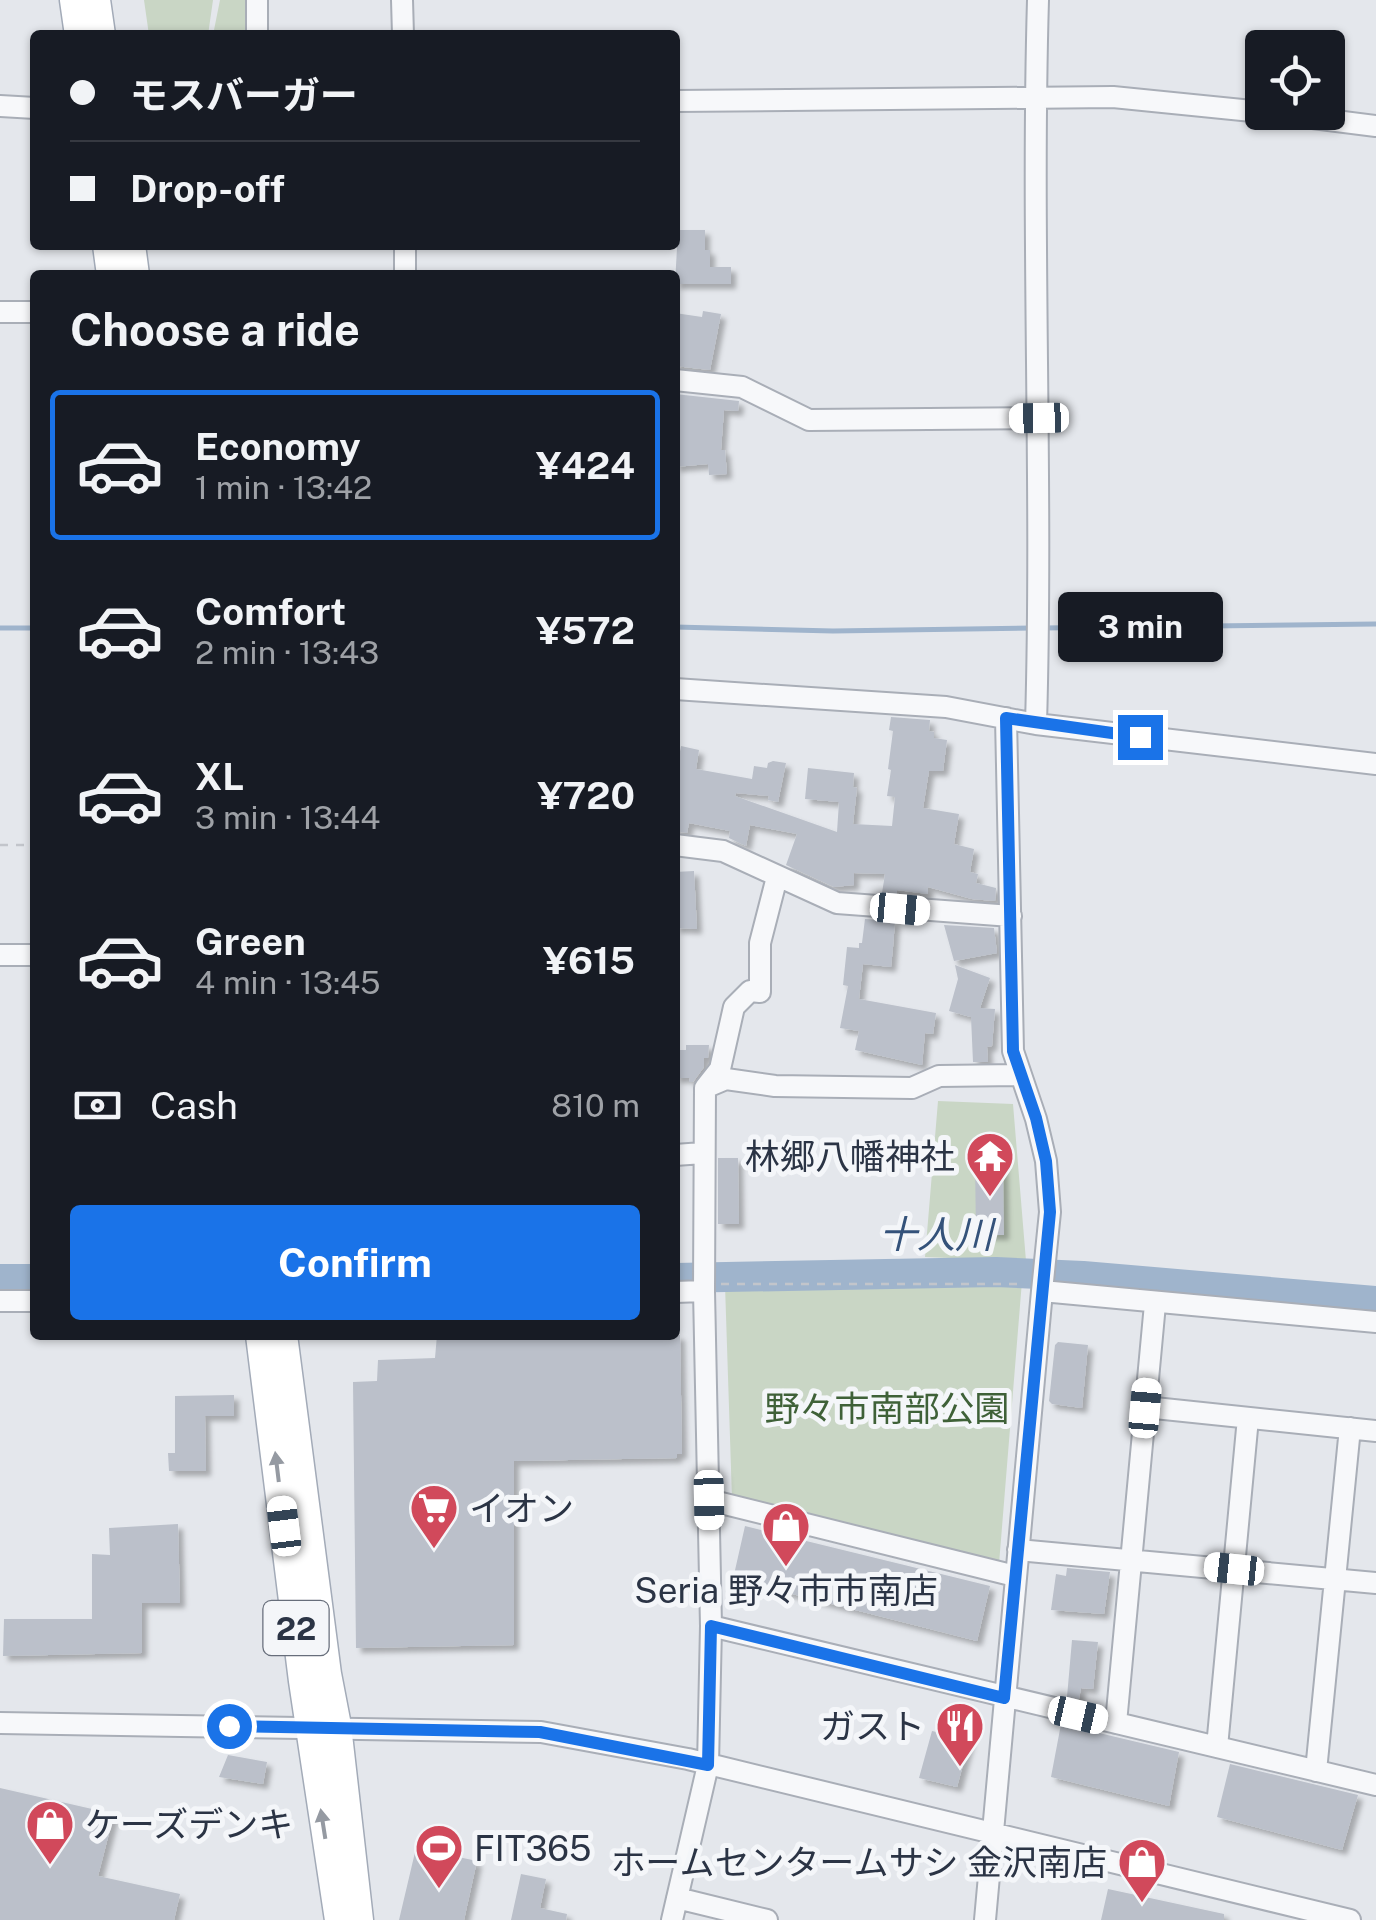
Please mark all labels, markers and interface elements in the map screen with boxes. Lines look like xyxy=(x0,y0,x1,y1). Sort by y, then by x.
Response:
map controls xyxy=(1245,30,1345,130)
button: locate xyxy=(1245,30,1345,130)
text: モスバーガー xyxy=(130,73,358,118)
text: Drop-off xyxy=(130,166,285,211)
text: Choose a ride xyxy=(70,303,360,356)
car xyxy=(1009,402,1069,434)
icon: car xyxy=(75,420,165,510)
text: Economy xyxy=(195,424,361,469)
text: ¥424 xyxy=(536,443,635,488)
text: 1 min · 13:42 xyxy=(195,469,372,506)
icon: car xyxy=(75,585,165,675)
text: Comfort xyxy=(195,589,346,634)
callout: 3 min xyxy=(1058,592,1222,662)
text: ¥572 xyxy=(536,608,635,653)
text: 3 min xyxy=(1098,608,1183,645)
text: 2 min · 13:43 xyxy=(195,634,379,671)
route end xyxy=(1118,715,1163,760)
icon: car xyxy=(75,750,165,840)
text: XL xyxy=(195,754,244,799)
text: ¥720 xyxy=(537,773,635,818)
text: 3 min · 13:44 xyxy=(195,799,380,836)
car xyxy=(869,891,931,927)
icon: car xyxy=(75,915,165,1005)
text: Green xyxy=(195,919,306,964)
text: ¥615 xyxy=(543,938,635,983)
text: 4 min · 13:45 xyxy=(195,964,380,1001)
icon: cash xyxy=(70,1078,125,1133)
text: Cash xyxy=(150,1083,238,1128)
text: 810 m xyxy=(551,1087,640,1124)
temple icon: 林郷八幡神社 xyxy=(964,1130,1016,1198)
place label: 林郷八幡神社 xyxy=(745,1136,955,1177)
button: Confirm xyxy=(70,1205,640,1320)
water label: 十人川 xyxy=(879,1212,997,1257)
car xyxy=(1127,1377,1163,1439)
park label: 野々市南部公園 xyxy=(764,1388,1010,1429)
one-way arrow xyxy=(269,1450,285,1482)
car xyxy=(693,1470,725,1530)
supermarket icon: イオン xyxy=(408,1482,460,1550)
place label: イオン xyxy=(469,1488,574,1529)
car xyxy=(265,1494,303,1558)
shop icon: Seria 野々市市南店 xyxy=(760,1500,812,1568)
car xyxy=(1203,1551,1265,1587)
place label: Seria 野々市市南店 xyxy=(634,1570,938,1611)
road number: 22 xyxy=(264,1601,328,1655)
car xyxy=(1045,1694,1111,1736)
restaurant icon: ガスト xyxy=(934,1700,986,1768)
route start xyxy=(207,1704,252,1749)
place label: ガスト xyxy=(820,1706,925,1747)
shop icon: ケーズデンキ xyxy=(24,1798,76,1866)
place label: ケーズデンキ xyxy=(85,1804,293,1845)
one-way arrow xyxy=(315,1808,330,1839)
sports icon: FIT365 xyxy=(413,1822,465,1890)
place label: FIT365 xyxy=(474,1828,592,1869)
shop icon: ホームセンタームサシ 金沢南店 xyxy=(1116,1836,1168,1904)
place label: ホームセンタームサシ 金沢南店 xyxy=(611,1842,1107,1883)

